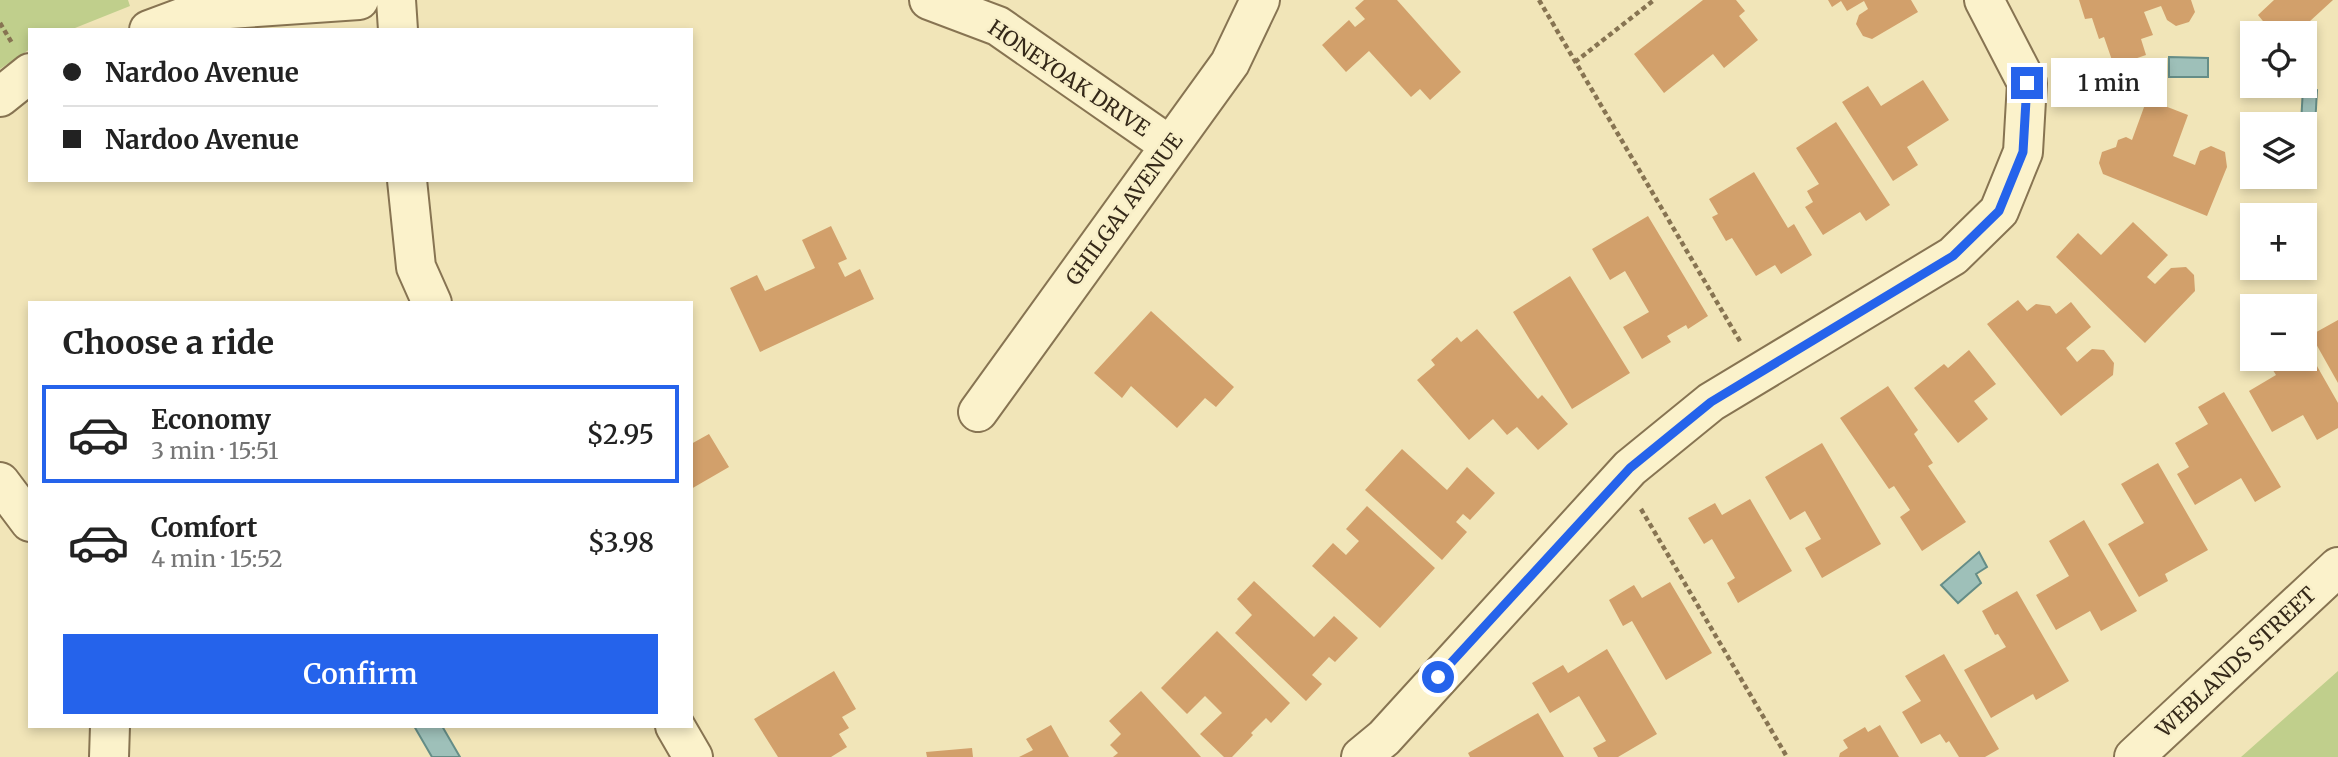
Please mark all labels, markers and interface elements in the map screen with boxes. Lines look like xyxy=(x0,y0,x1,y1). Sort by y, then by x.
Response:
street label: HONEYOAK DRIVE xyxy=(983,14,1156,142)
map controls xyxy=(2240,21,2317,371)
button: locate xyxy=(2240,21,2317,98)
text: Nardoo Avenue xyxy=(105,56,299,89)
callout: 1 min xyxy=(2052,58,2167,108)
route end xyxy=(2011,67,2043,99)
text: 1 min xyxy=(2078,68,2140,97)
button: layers xyxy=(2240,112,2317,189)
text: Nardoo Avenue xyxy=(105,123,299,156)
street label: GHILGAI AVENUE xyxy=(1060,127,1189,290)
button: + xyxy=(2240,203,2317,280)
button: − xyxy=(2240,294,2317,371)
text: Choose a ride xyxy=(63,323,274,363)
icon: car xyxy=(67,403,130,466)
text: Economy xyxy=(151,403,271,436)
text: $2.95 xyxy=(587,418,654,451)
text: 3 min · 15:51 xyxy=(151,436,278,465)
icon: car xyxy=(67,511,130,574)
text: Comfort xyxy=(151,511,257,544)
text: $3.98 xyxy=(588,526,654,559)
text: 4 min · 15:52 xyxy=(151,544,283,573)
street label: WEBLANDS STREET xyxy=(2150,581,2322,744)
button: Confirm xyxy=(63,634,658,714)
route start xyxy=(1422,661,1454,693)

